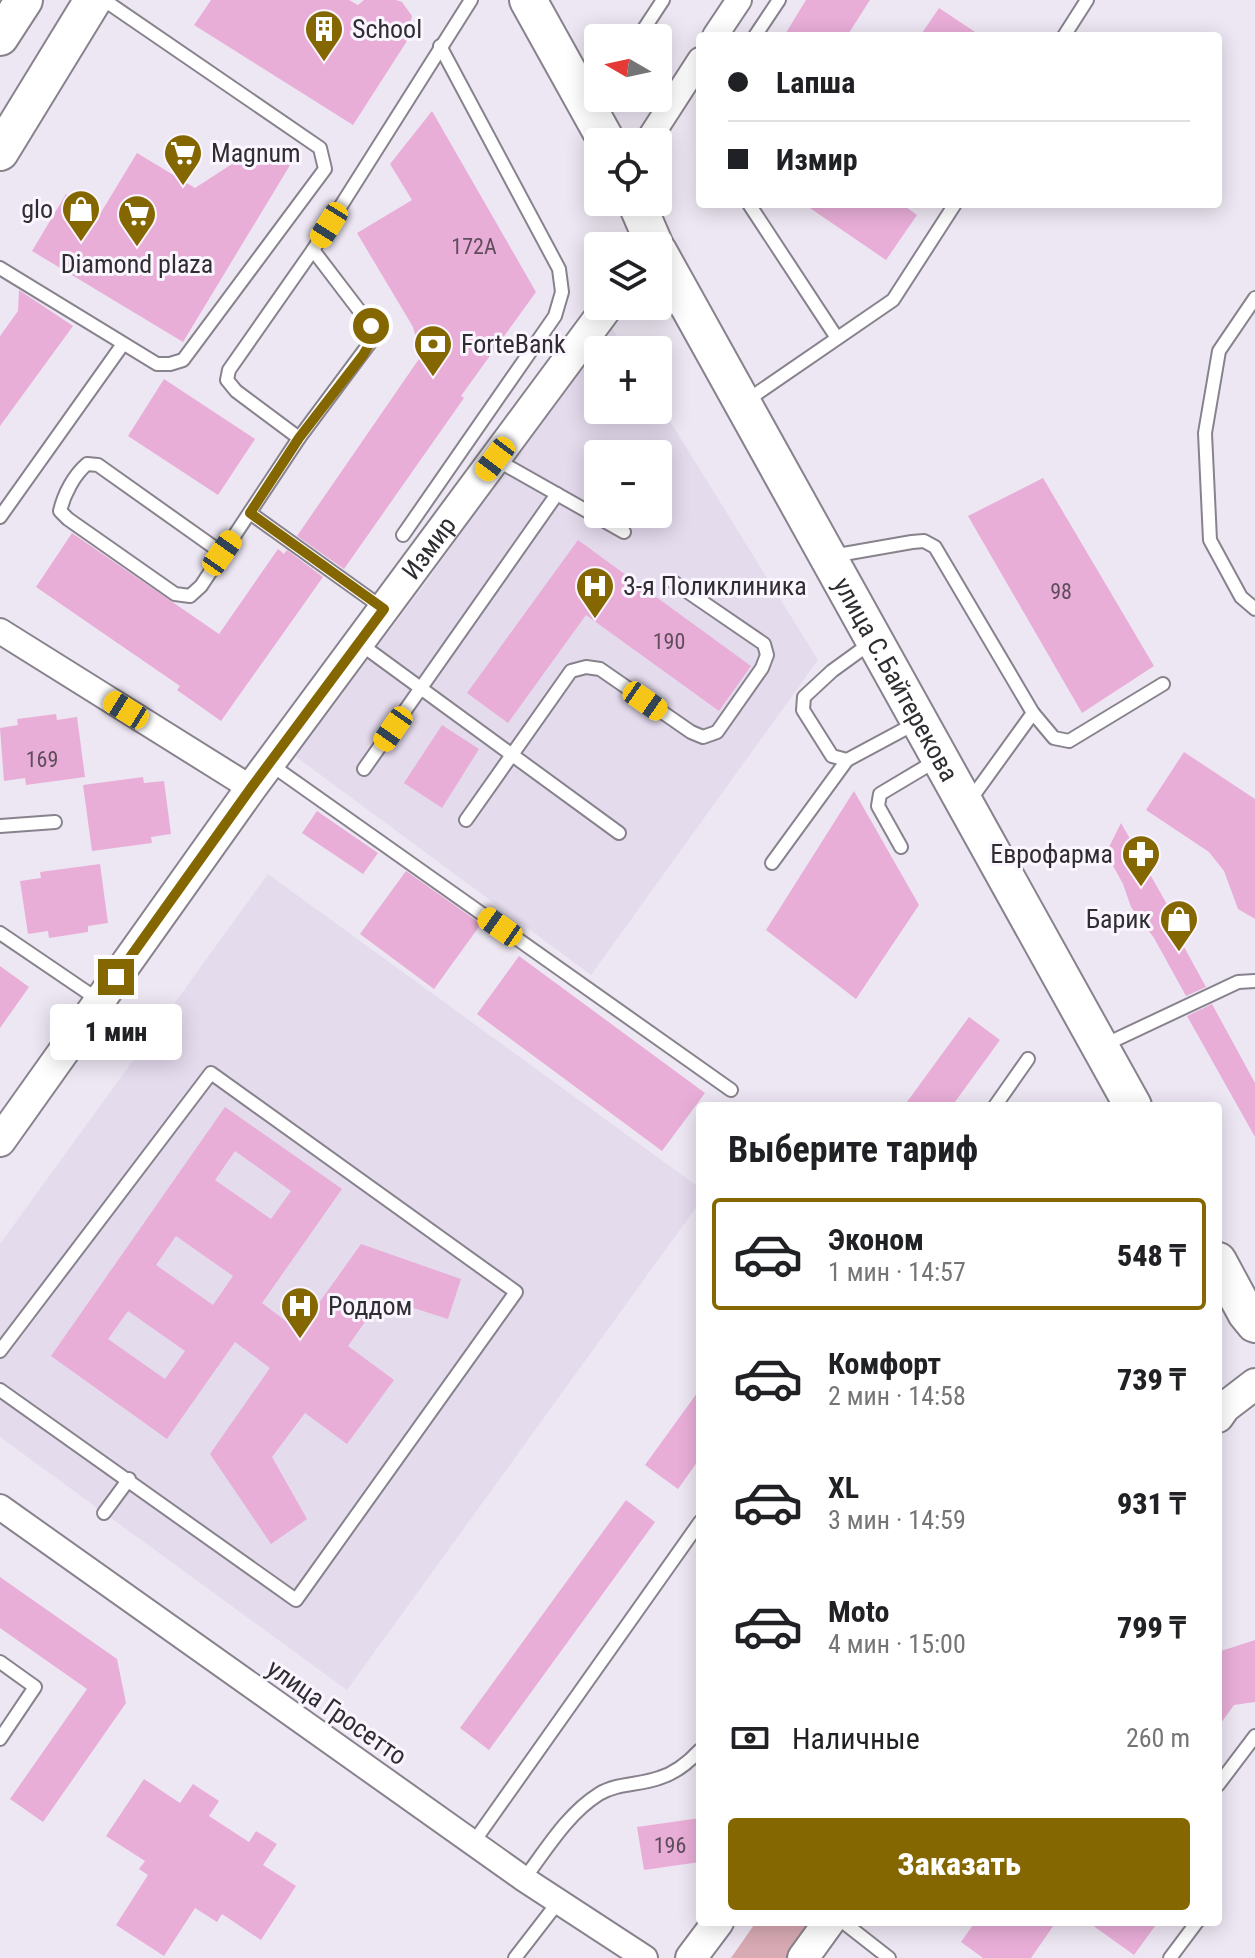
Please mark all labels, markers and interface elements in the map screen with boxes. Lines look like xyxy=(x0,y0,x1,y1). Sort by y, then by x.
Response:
building icon: School xyxy=(303,8,345,63)
place label: School xyxy=(352,14,422,44)
north arrow xyxy=(584,24,672,112)
map controls xyxy=(584,24,672,528)
text: Lапша xyxy=(776,65,855,100)
button: locate xyxy=(584,128,672,216)
supermarket icon: Magnum xyxy=(162,132,204,187)
place label: Magnum xyxy=(211,138,301,168)
text: Измир xyxy=(776,142,858,177)
shop icon: glo xyxy=(60,188,102,243)
supermarket icon: Diamond plaza xyxy=(116,193,158,248)
place label: glo xyxy=(21,194,53,224)
car xyxy=(306,198,352,252)
button: layers xyxy=(584,232,672,320)
house number: 172А xyxy=(451,234,497,259)
place label: Diamond plaza xyxy=(61,249,213,279)
route start xyxy=(353,308,389,344)
bank icon: ForteBank xyxy=(412,323,454,378)
place label: ForteBank xyxy=(461,329,566,359)
button: + xyxy=(584,336,672,424)
car xyxy=(471,433,519,485)
button: − xyxy=(584,440,672,528)
street label: Измир xyxy=(396,511,462,585)
car xyxy=(198,526,246,580)
hospital icon: 3-я Поликлиника xyxy=(574,565,616,620)
place label: 3-я Поликлиника xyxy=(623,571,807,601)
street label: улица С.Байтерекова xyxy=(827,572,965,787)
house number: 98 xyxy=(1050,579,1072,604)
house number: 190 xyxy=(653,629,685,654)
car xyxy=(618,677,672,725)
car xyxy=(99,687,153,733)
car xyxy=(369,702,417,756)
house number: 169 xyxy=(26,747,58,772)
pharmacy icon: Еврофарма xyxy=(1120,833,1162,888)
place label: Еврофарма xyxy=(990,839,1113,869)
shop icon: Барик xyxy=(1158,898,1200,953)
car xyxy=(473,903,527,951)
place label: Барик xyxy=(1086,904,1152,934)
route end xyxy=(98,959,134,995)
callout: 1 мин xyxy=(50,1005,182,1061)
text: 1 мин xyxy=(85,1017,147,1047)
text: Выберите тариф xyxy=(728,1129,978,1171)
icon: car xyxy=(732,1218,804,1290)
text: Эконом xyxy=(828,1222,924,1257)
text: 548 ₸ xyxy=(1117,1238,1186,1273)
text: 1 мин · 14:57 xyxy=(828,1257,966,1287)
hospital icon: Роддом xyxy=(279,1285,321,1340)
place label: Роддом xyxy=(328,1291,412,1321)
icon: car xyxy=(732,1342,804,1414)
text: Комфорт xyxy=(828,1346,941,1381)
text: 739 ₸ xyxy=(1117,1362,1186,1397)
text: 2 мин · 14:58 xyxy=(828,1381,966,1411)
icon: car xyxy=(732,1466,804,1538)
text: XL xyxy=(828,1470,859,1505)
text: 931 ₸ xyxy=(1117,1486,1186,1521)
text: 3 мин · 14:59 xyxy=(828,1505,966,1535)
icon: car xyxy=(732,1590,804,1662)
text: Moto xyxy=(828,1594,889,1629)
text: 799 ₸ xyxy=(1117,1610,1186,1645)
text: 4 мин · 15:00 xyxy=(828,1629,966,1659)
street label: улица Гросетто xyxy=(261,1653,413,1771)
icon: cash xyxy=(728,1716,772,1760)
text: Наличные xyxy=(792,1721,920,1756)
text: 260 m xyxy=(1126,1723,1190,1753)
button: Заказать xyxy=(728,1818,1190,1910)
house number: 196 xyxy=(654,1833,686,1858)

